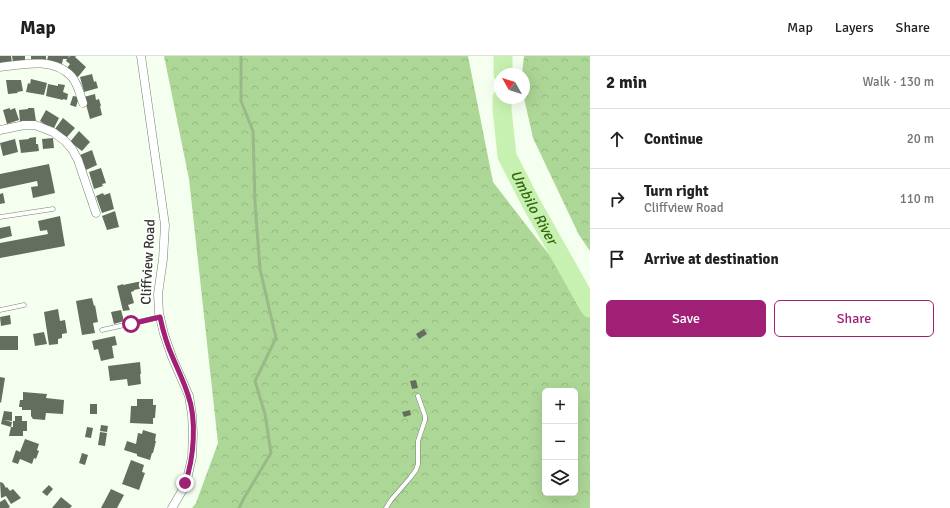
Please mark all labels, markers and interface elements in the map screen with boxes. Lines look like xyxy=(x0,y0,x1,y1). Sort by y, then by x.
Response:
text: Map xyxy=(20,16,56,40)
text: Map xyxy=(787,19,813,36)
text: Layers xyxy=(835,19,874,36)
text: Share xyxy=(896,19,930,36)
north arrow xyxy=(494,68,530,104)
text: 2 min xyxy=(606,72,647,93)
text: Walk · 130 m xyxy=(863,74,934,90)
icon: ahead xyxy=(606,128,628,150)
text: Continue xyxy=(644,130,703,148)
text: 20 m xyxy=(907,131,934,147)
water label: Umbilo River xyxy=(507,167,563,250)
text: Turn right xyxy=(644,182,709,200)
icon: right xyxy=(606,188,628,210)
text: 110 m xyxy=(900,191,934,207)
text: Cliffview Road xyxy=(644,200,724,216)
street label: Cliffview Road xyxy=(137,219,159,305)
icon: arrive xyxy=(606,248,628,270)
text: Arrive at destination xyxy=(644,250,779,268)
button: Save xyxy=(606,300,766,337)
button: Share xyxy=(774,300,934,337)
route start xyxy=(122,315,140,333)
map controls xyxy=(542,388,578,496)
button: + xyxy=(542,388,578,424)
button: − xyxy=(542,424,578,460)
button: layers xyxy=(542,460,578,496)
route end xyxy=(176,474,194,492)

